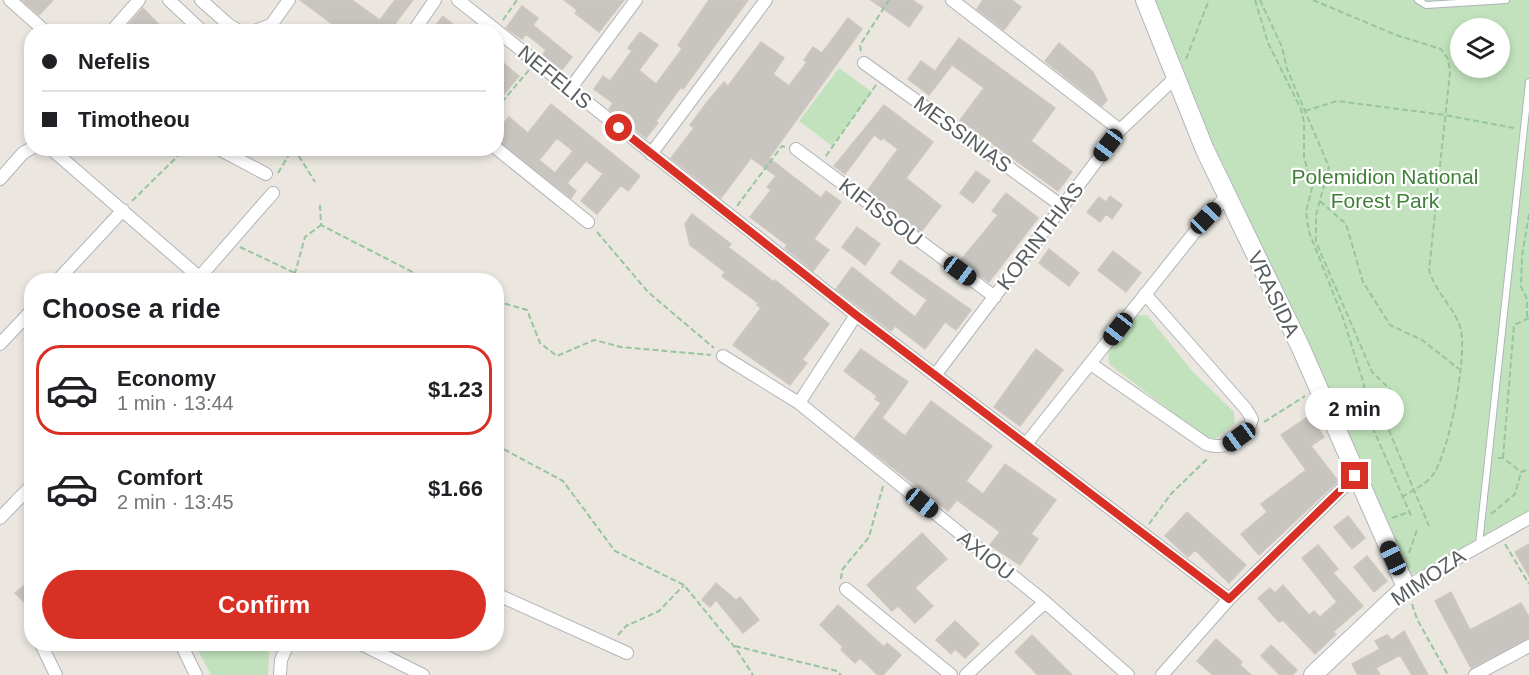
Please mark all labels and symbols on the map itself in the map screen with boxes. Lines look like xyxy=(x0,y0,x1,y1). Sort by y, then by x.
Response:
street label: NEFELIS xyxy=(514,41,596,113)
street label: MESSINIAS xyxy=(910,91,1016,177)
route start xyxy=(605,114,632,141)
car xyxy=(1090,125,1126,165)
park label: Polemidion National Forest Park xyxy=(1292,165,1478,212)
street label: KIFISSOU xyxy=(835,173,927,251)
street label: KORINTHIAS xyxy=(992,178,1088,294)
car xyxy=(1187,199,1225,237)
street label: VRASIDA xyxy=(1243,248,1305,340)
car xyxy=(940,253,980,289)
car xyxy=(1100,309,1136,349)
callout: 2 min xyxy=(1306,389,1404,431)
car xyxy=(1219,419,1259,455)
route end xyxy=(1341,462,1368,489)
car xyxy=(902,485,942,521)
street label: AXIOU xyxy=(953,525,1019,585)
car xyxy=(1377,538,1409,578)
street label: MIMOZA xyxy=(1387,544,1469,610)

